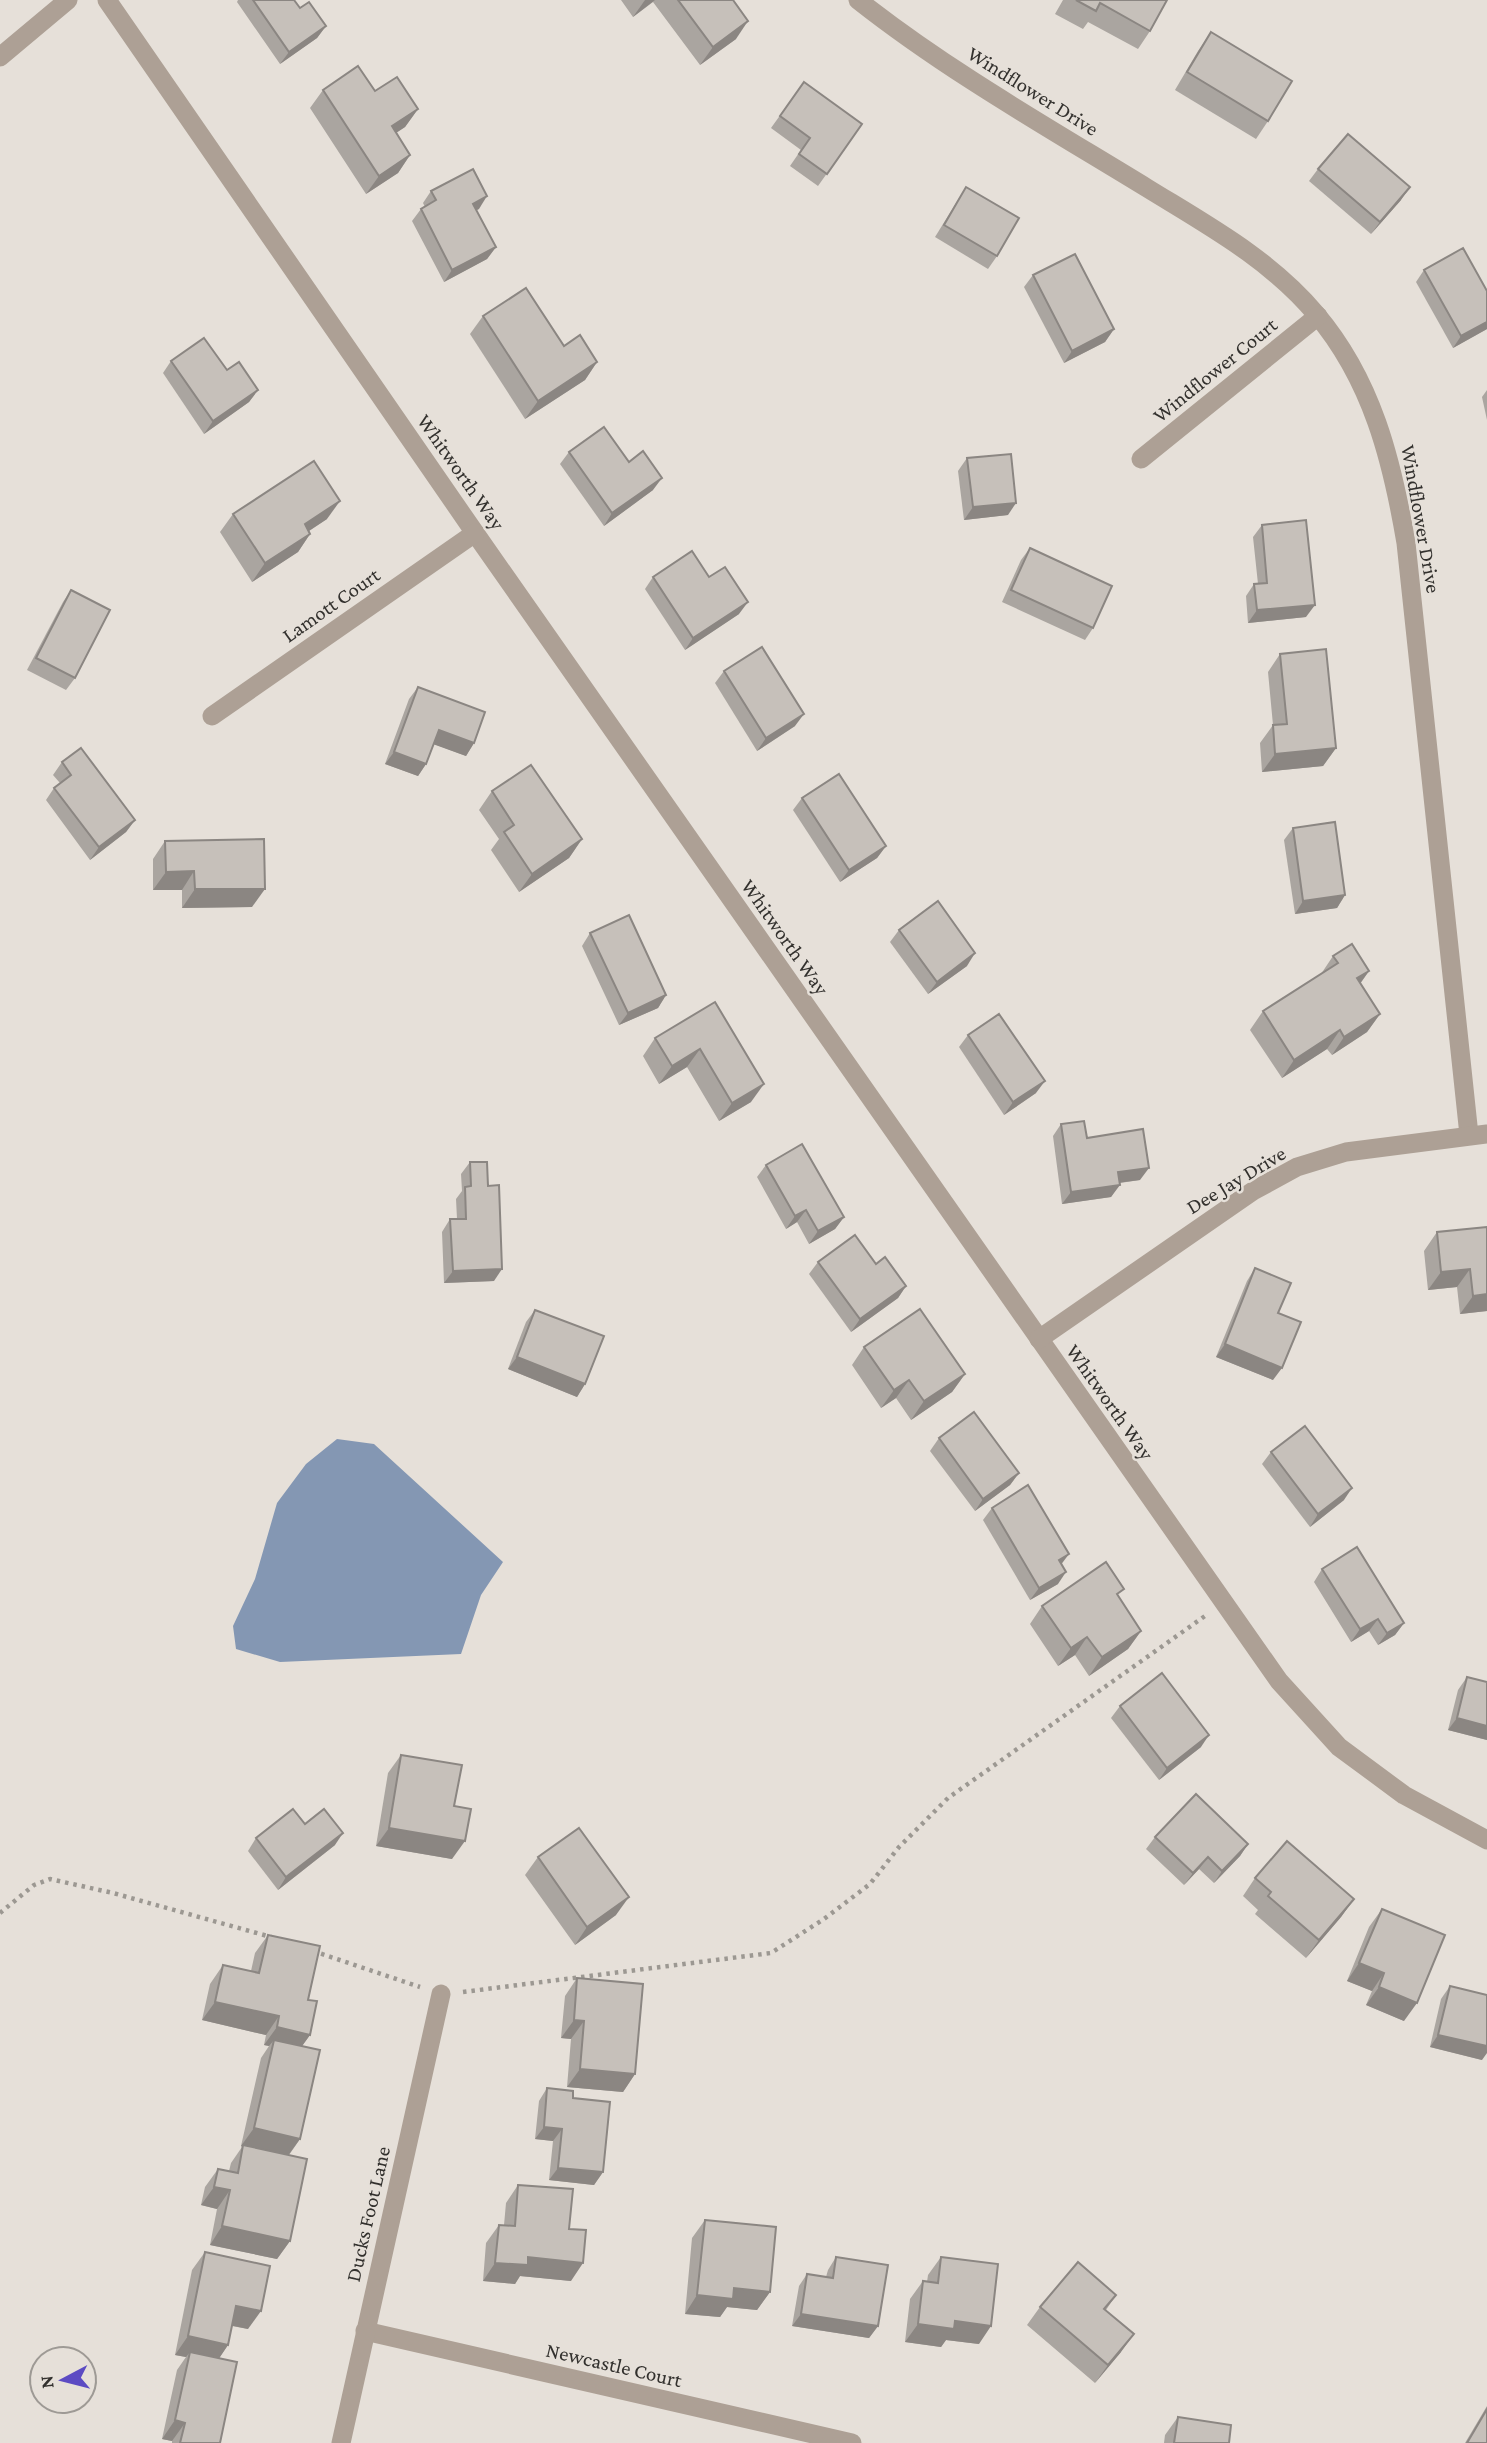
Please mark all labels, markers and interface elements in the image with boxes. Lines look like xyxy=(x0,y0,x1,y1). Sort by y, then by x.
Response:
street label: Windflower Drive xyxy=(963,41,1103,141)
street label: Windflower Court xyxy=(1148,312,1283,427)
street label: Whitworth Way xyxy=(412,409,510,535)
street label: Windflower Drive xyxy=(1396,443,1446,595)
street label: Lamott Court xyxy=(278,562,385,647)
street label: Whitworth Way xyxy=(736,874,834,1000)
street label: Dee Jay Drive xyxy=(1182,1141,1290,1219)
street label: Whitworth Way xyxy=(1061,1339,1159,1465)
street label: Ducks Foot Lane xyxy=(341,2144,395,2284)
street label: Newcastle Court xyxy=(544,2338,685,2393)
north arrow xyxy=(28,2345,98,2415)
text: N xyxy=(35,2374,58,2390)

